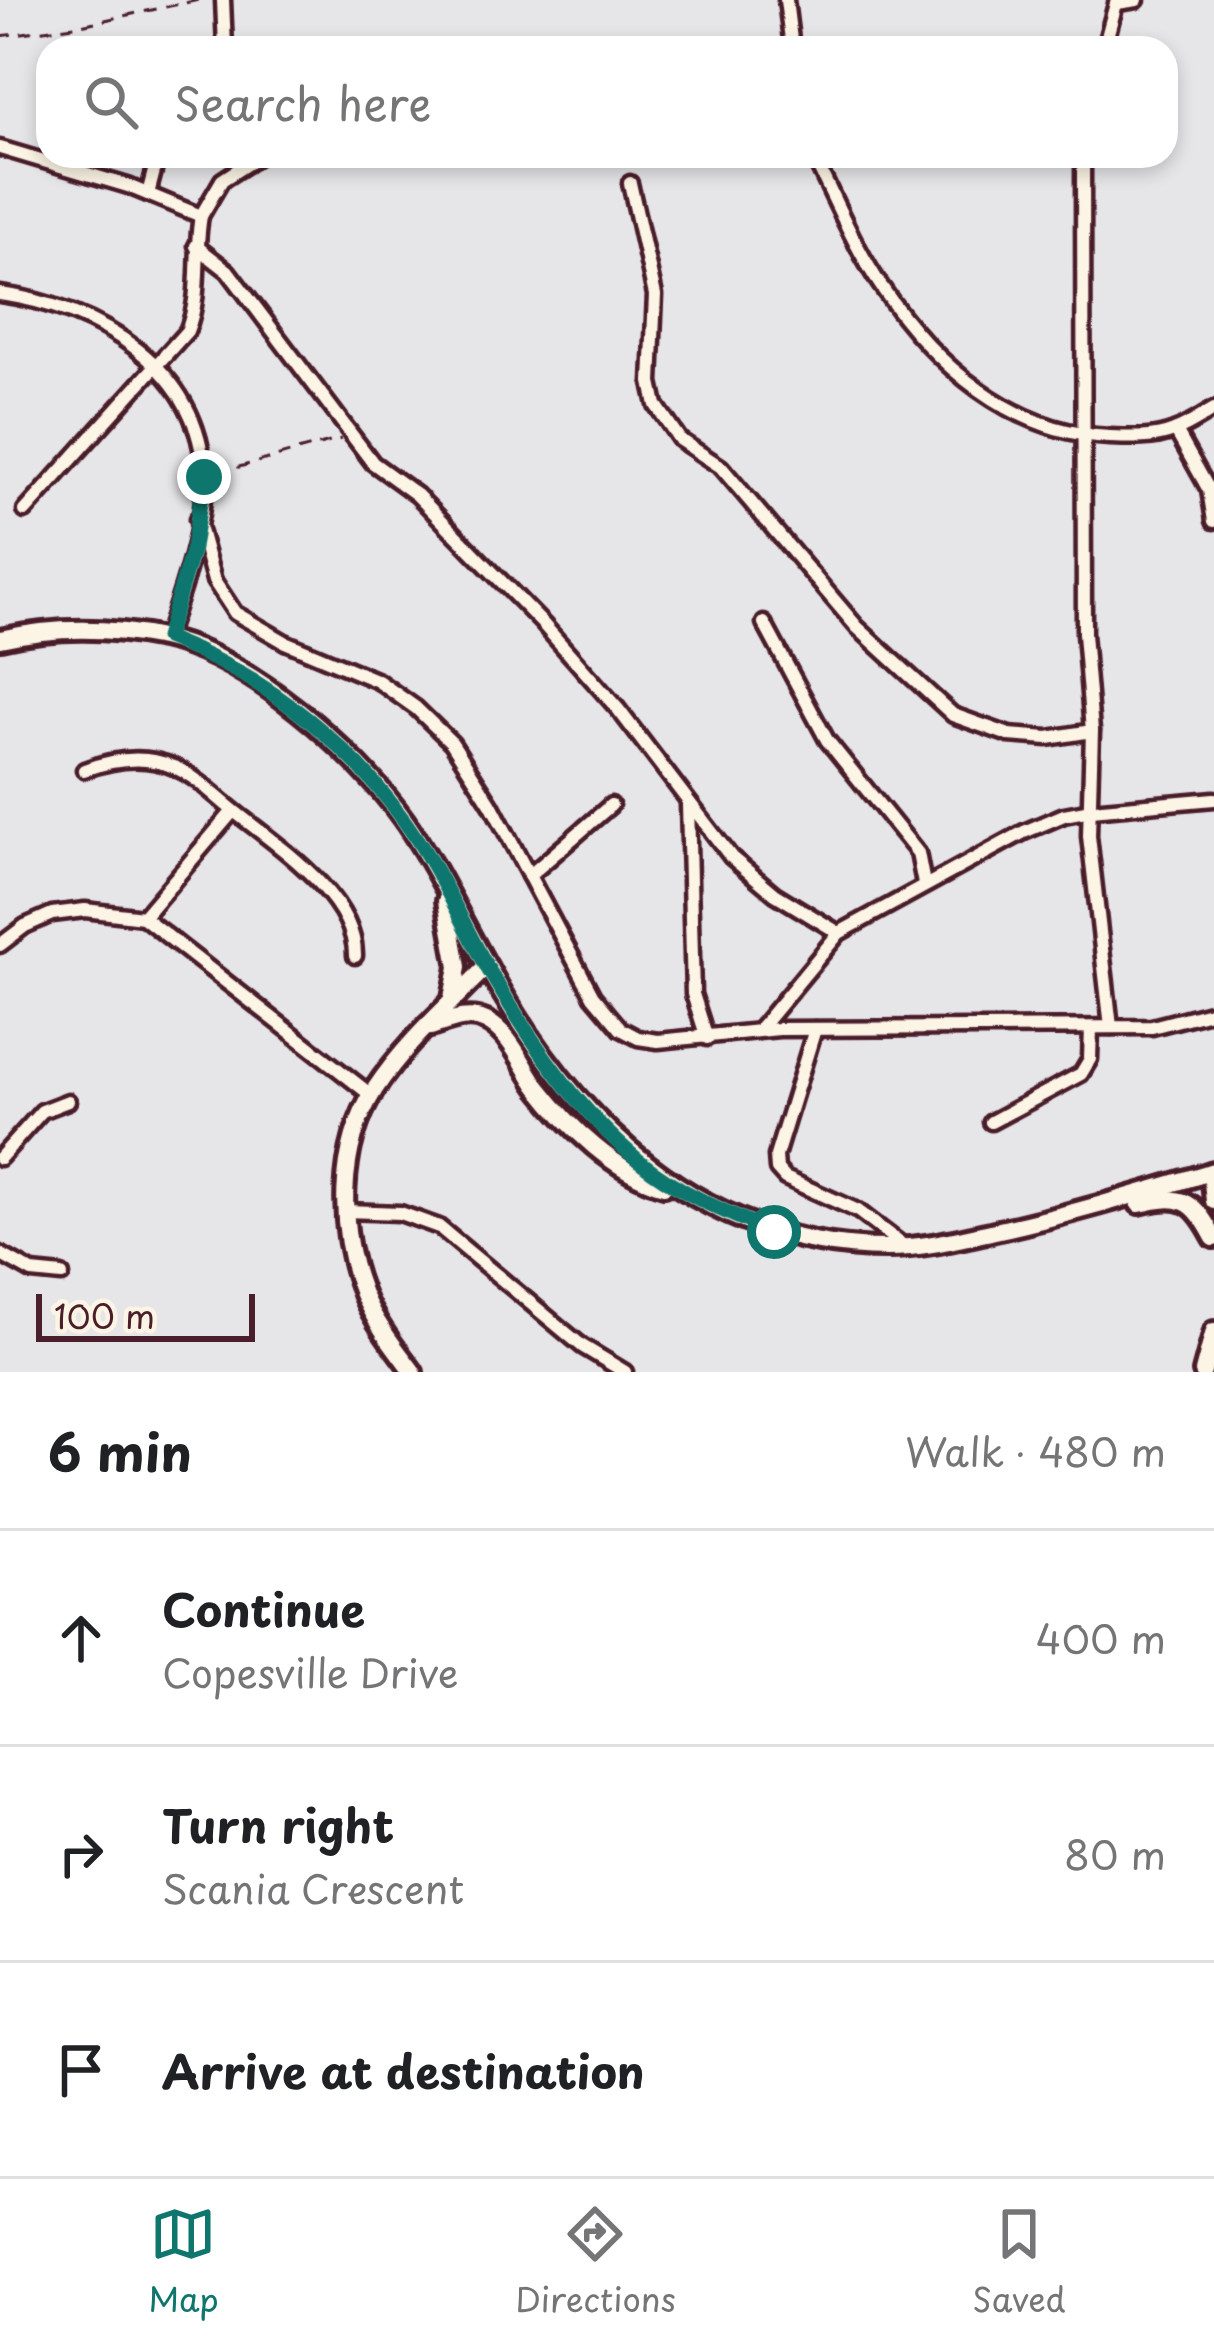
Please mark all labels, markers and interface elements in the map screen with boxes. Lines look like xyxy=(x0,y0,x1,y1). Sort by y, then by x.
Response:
search box xyxy=(36,36,1178,168)
text: Search here xyxy=(174,68,431,136)
icon: search xyxy=(78,69,144,135)
route end xyxy=(177,450,231,504)
route start xyxy=(747,1205,801,1259)
scale bar xyxy=(36,1288,255,1341)
text: 100 m xyxy=(54,1290,155,1340)
text: 6 min xyxy=(48,1412,192,1489)
text: Walk · 480 m xyxy=(905,1421,1166,1480)
text: Continue xyxy=(162,1574,365,1642)
icon: ahead xyxy=(48,1605,114,1671)
text: 400 m xyxy=(1036,1608,1166,1667)
text: Copesville Drive xyxy=(162,1642,459,1701)
text: Turn right xyxy=(162,1790,394,1858)
icon: right xyxy=(48,1821,114,1887)
text: 80 m xyxy=(1064,1824,1166,1883)
text: Scania Crescent xyxy=(162,1858,464,1917)
text: Arrive at destination xyxy=(162,2036,645,2104)
icon: arrive xyxy=(48,2037,114,2103)
tab: Map xyxy=(148,2201,219,2323)
tab: Directions xyxy=(515,2201,676,2323)
tab: Saved xyxy=(972,2201,1066,2323)

